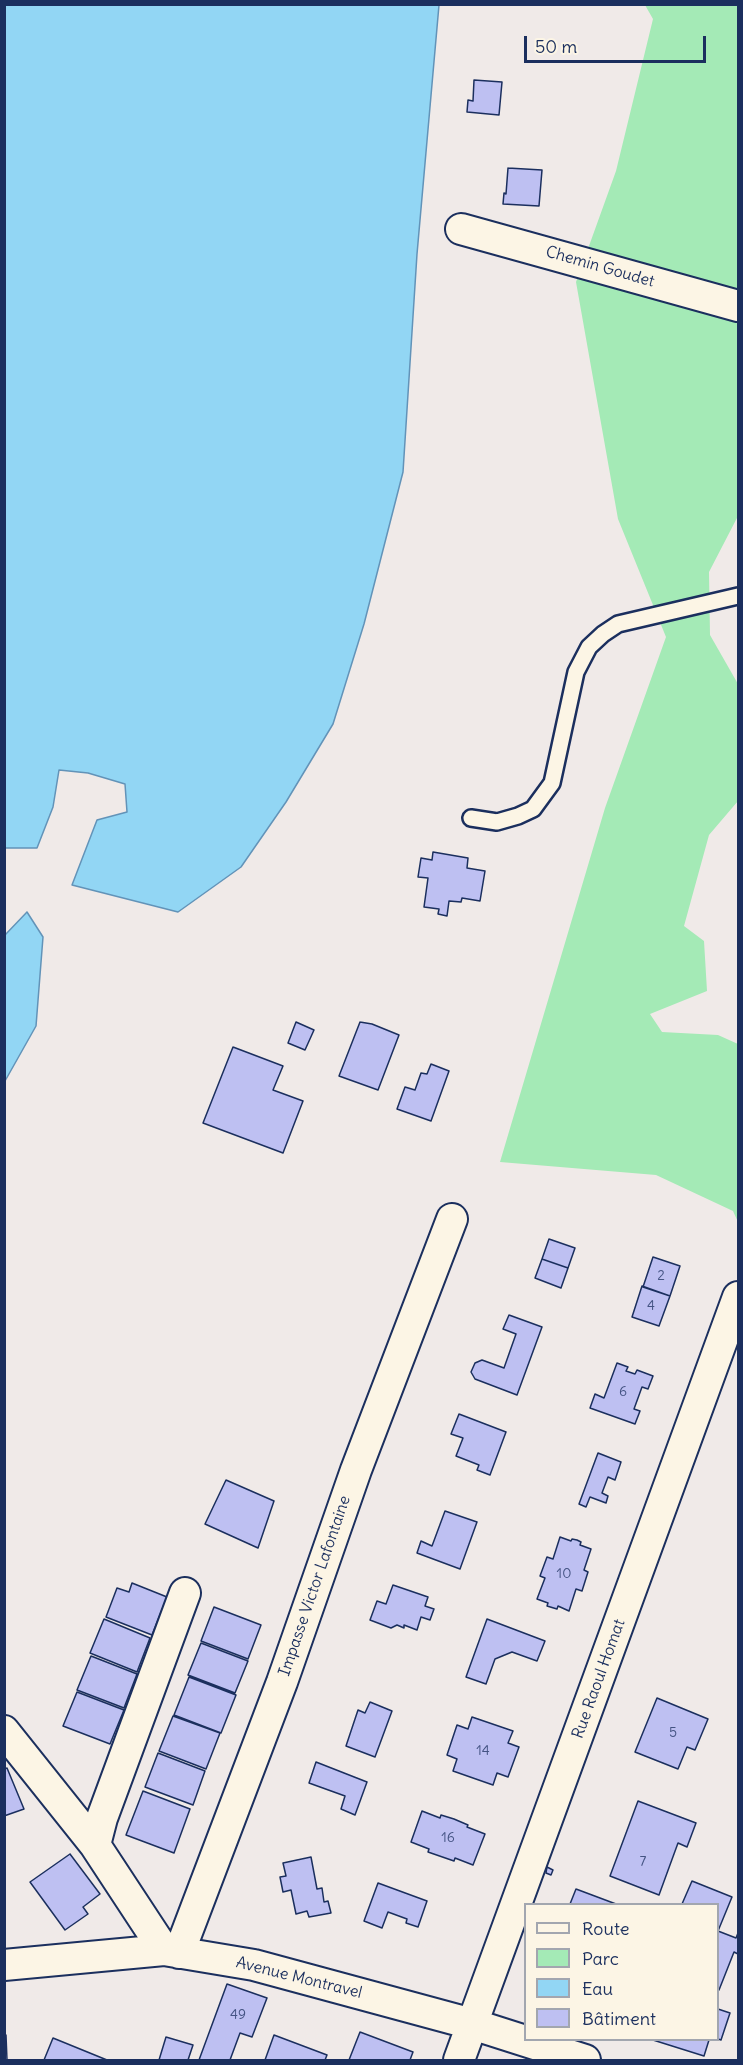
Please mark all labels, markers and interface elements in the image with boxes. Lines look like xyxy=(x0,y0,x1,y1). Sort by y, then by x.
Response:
scale bar xyxy=(527,24,708,62)
text: 50 m xyxy=(535,35,577,58)
street label: Chemin Goudet xyxy=(543,242,657,292)
house number: 2 xyxy=(657,1268,665,1284)
house number: 4 xyxy=(647,1298,655,1314)
house number: 6 xyxy=(619,1384,627,1400)
street label: Impasse Victor Lafontaine xyxy=(275,1493,355,1679)
house number: 10 xyxy=(557,1566,571,1582)
street label: Rue Raoul Homat xyxy=(568,1617,630,1741)
house number: 5 xyxy=(669,1725,677,1741)
house number: 14 xyxy=(476,1743,490,1759)
house number: 16 xyxy=(441,1830,455,1846)
house number: 7 xyxy=(640,1854,646,1870)
legend xyxy=(524,1903,719,2041)
text: Route xyxy=(582,1917,630,1940)
text: Parc xyxy=(582,1947,619,1970)
street label: Avenue Montravel xyxy=(234,1953,364,2003)
text: Eau xyxy=(582,1977,613,2000)
house number: 49 xyxy=(230,2007,246,2023)
text: Bâtiment xyxy=(582,2007,656,2030)

